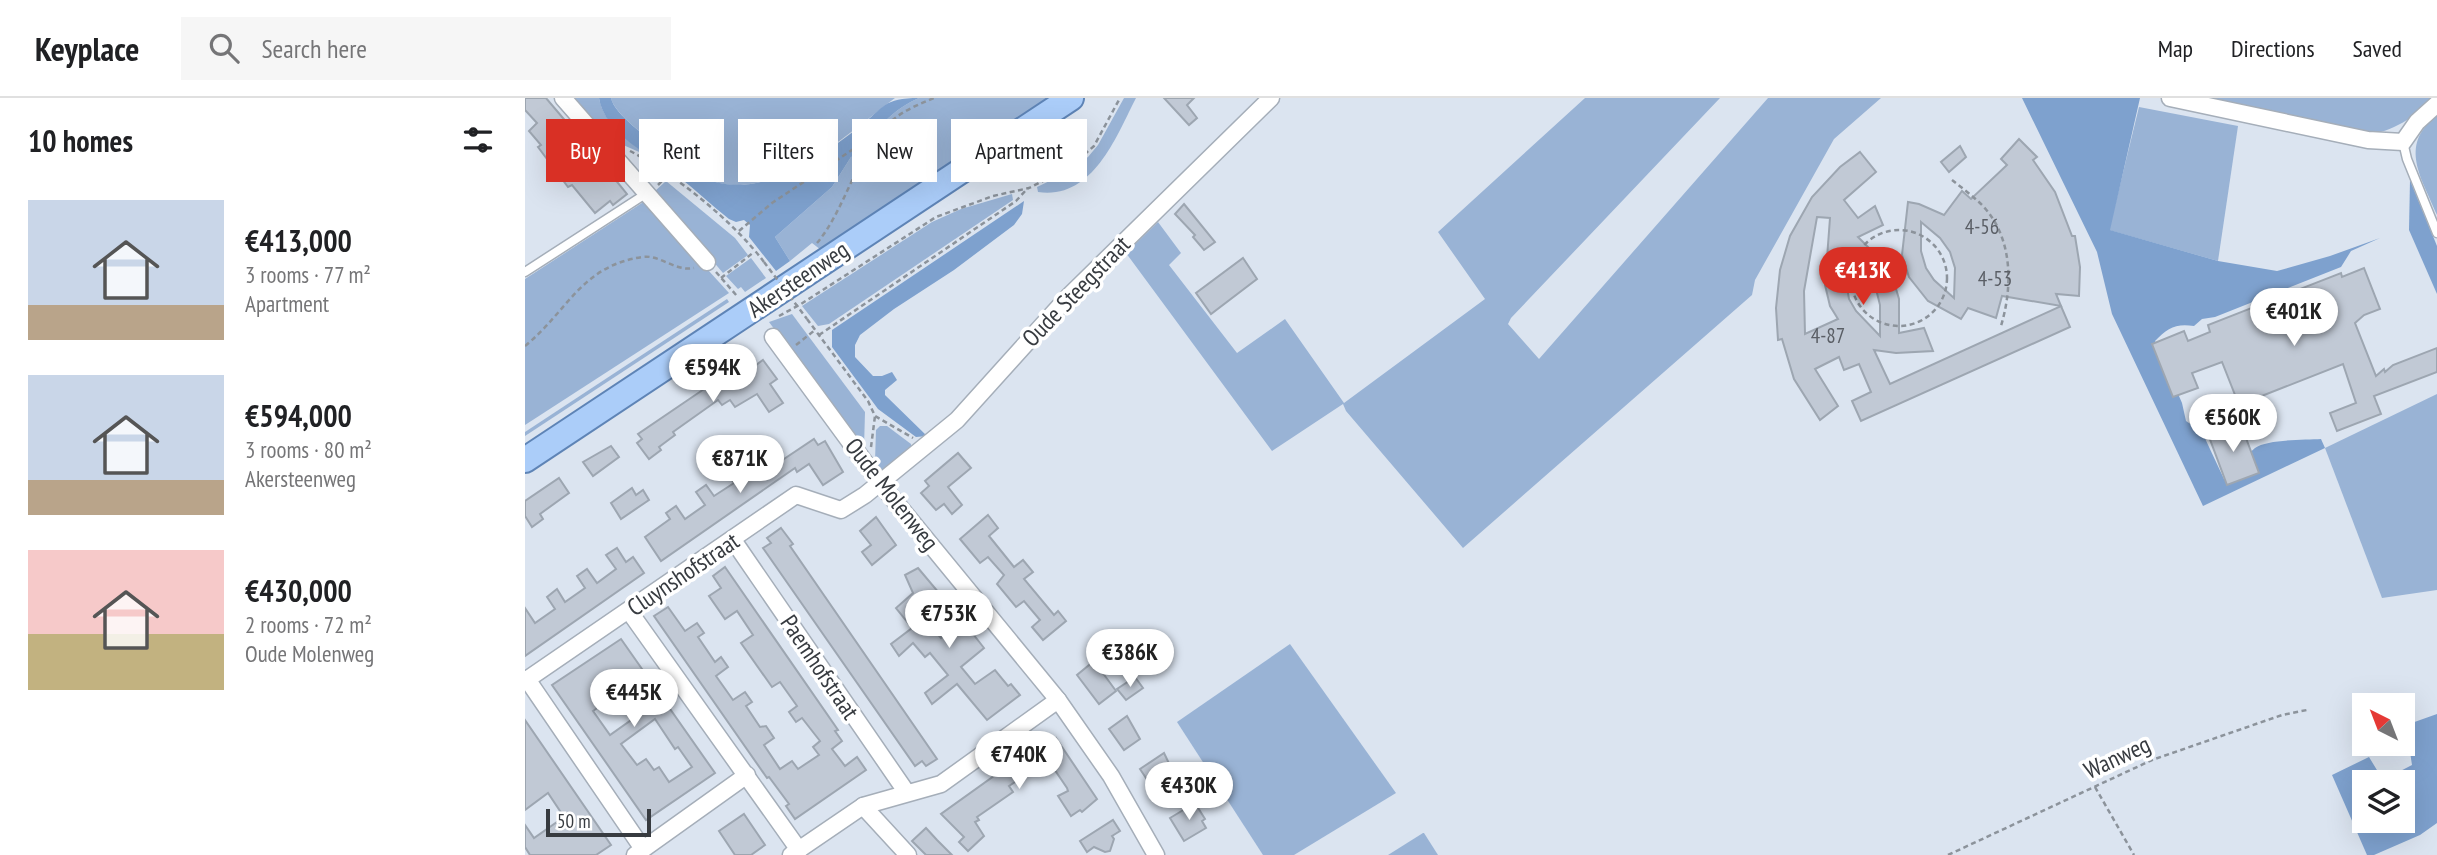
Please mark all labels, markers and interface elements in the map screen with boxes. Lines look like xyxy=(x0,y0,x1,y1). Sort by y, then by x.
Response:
search box xyxy=(181,17,671,80)
text: Keyplace xyxy=(35,27,139,70)
icon: search xyxy=(205,29,243,67)
text: Search here xyxy=(261,32,367,65)
text: Map xyxy=(2158,33,2193,64)
text: Directions xyxy=(2231,33,2315,64)
text: Saved xyxy=(2353,33,2402,64)
chip: Buy xyxy=(546,119,625,182)
chip: Rent xyxy=(639,119,724,182)
chip: Filters xyxy=(738,119,838,182)
chip: New xyxy=(852,119,937,182)
chip: Apartment xyxy=(951,119,1087,182)
text: 10 homes xyxy=(28,121,133,160)
icon: filters xyxy=(459,121,497,159)
house number: 4-56 xyxy=(1965,213,1999,240)
text: €413,000 xyxy=(245,221,352,260)
icon: home xyxy=(84,228,168,312)
street label: Oude Steegstraat xyxy=(1015,229,1137,353)
street label: Akersteenweg xyxy=(741,234,855,324)
pin: €413K xyxy=(1814,248,1912,307)
text: €413K xyxy=(1835,255,1891,284)
text: 3 rooms · 77 m² xyxy=(245,260,371,289)
house number: 4-53 xyxy=(1978,265,2012,292)
pin: €401K xyxy=(2245,288,2343,348)
text: Apartment xyxy=(245,289,329,318)
text: €401K xyxy=(2266,296,2322,325)
house number: 4-87 xyxy=(1811,322,1845,349)
pin: €594K xyxy=(664,344,762,404)
text: €594K xyxy=(685,352,741,381)
pin: €560K xyxy=(2184,394,2282,454)
text: €594,000 xyxy=(245,396,352,435)
text: €560K xyxy=(2205,402,2261,431)
icon: home xyxy=(84,403,168,487)
street label: Oude Molenweg xyxy=(838,431,946,557)
text: 3 rooms · 80 m² xyxy=(245,435,372,464)
pin: €871K xyxy=(691,436,789,495)
text: €871K xyxy=(712,443,768,472)
text: Akersteenweg xyxy=(245,464,356,493)
street label: Cluynshofstraat xyxy=(621,525,745,623)
text: €430,000 xyxy=(245,571,352,610)
icon: home xyxy=(84,578,168,662)
pin: €753K xyxy=(900,590,998,650)
text: €753K xyxy=(921,598,977,627)
street label: Paemhofstraat xyxy=(774,609,866,725)
text: 2 rooms · 72 m² xyxy=(245,610,372,639)
pin: €386K xyxy=(1081,630,1179,689)
text: €386K xyxy=(1102,637,1158,666)
text: Oude Molenweg xyxy=(245,639,374,668)
pin: €445K xyxy=(585,670,683,729)
text: €445K xyxy=(606,677,662,706)
north arrow xyxy=(2352,693,2415,756)
map controls xyxy=(2352,693,2415,833)
street label: Wanweg xyxy=(2079,728,2155,786)
pin: €740K xyxy=(970,732,1068,791)
text: €740K xyxy=(991,739,1047,768)
pin: €430K xyxy=(1140,762,1238,822)
text: €430K xyxy=(1161,770,1217,799)
button: layers xyxy=(2352,770,2415,833)
scale bar xyxy=(546,806,651,838)
text: 50 m xyxy=(557,809,591,833)

